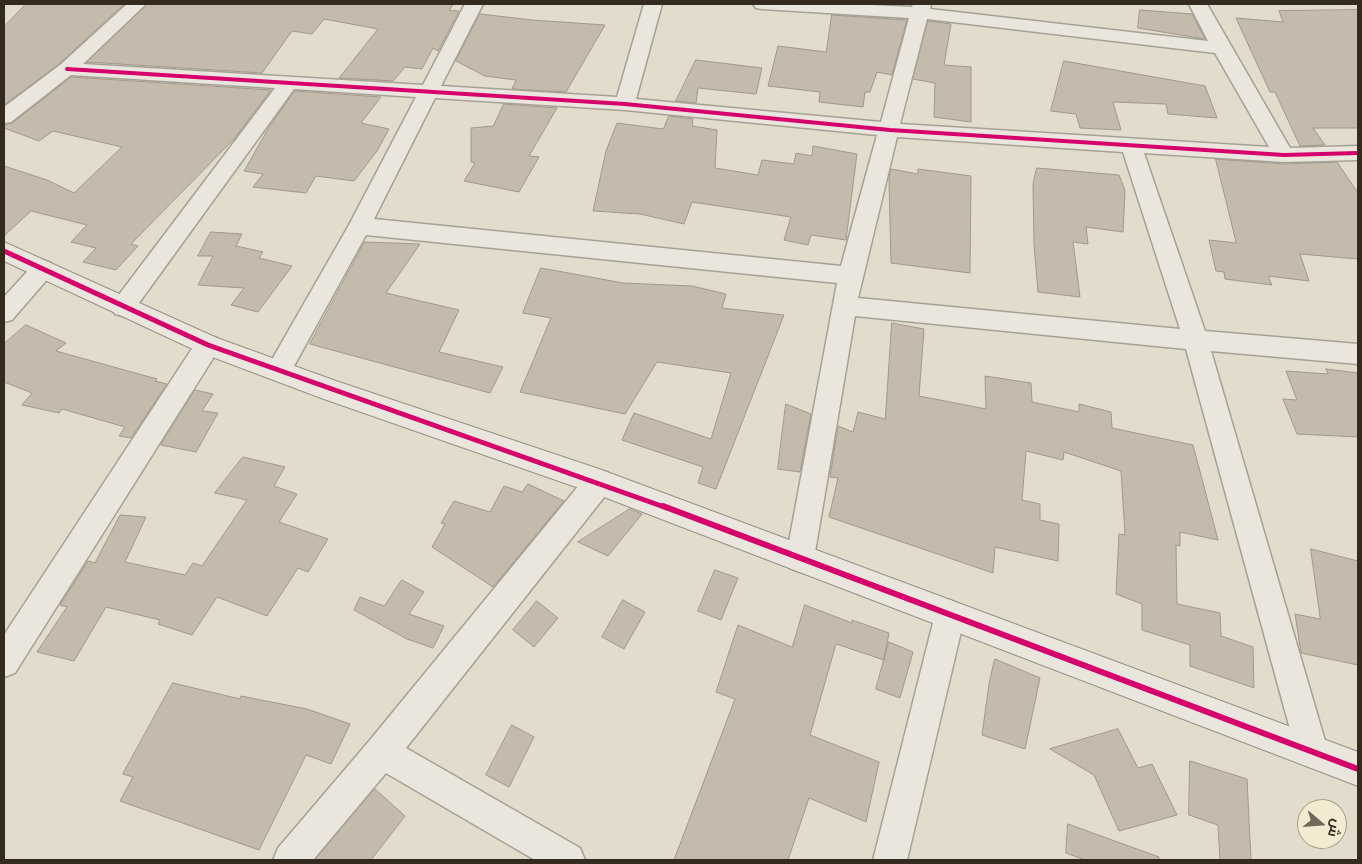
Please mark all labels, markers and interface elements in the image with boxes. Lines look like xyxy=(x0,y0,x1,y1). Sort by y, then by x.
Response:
north arrow xyxy=(1297,799,1347,849)
text: ش xyxy=(1320,816,1350,841)

